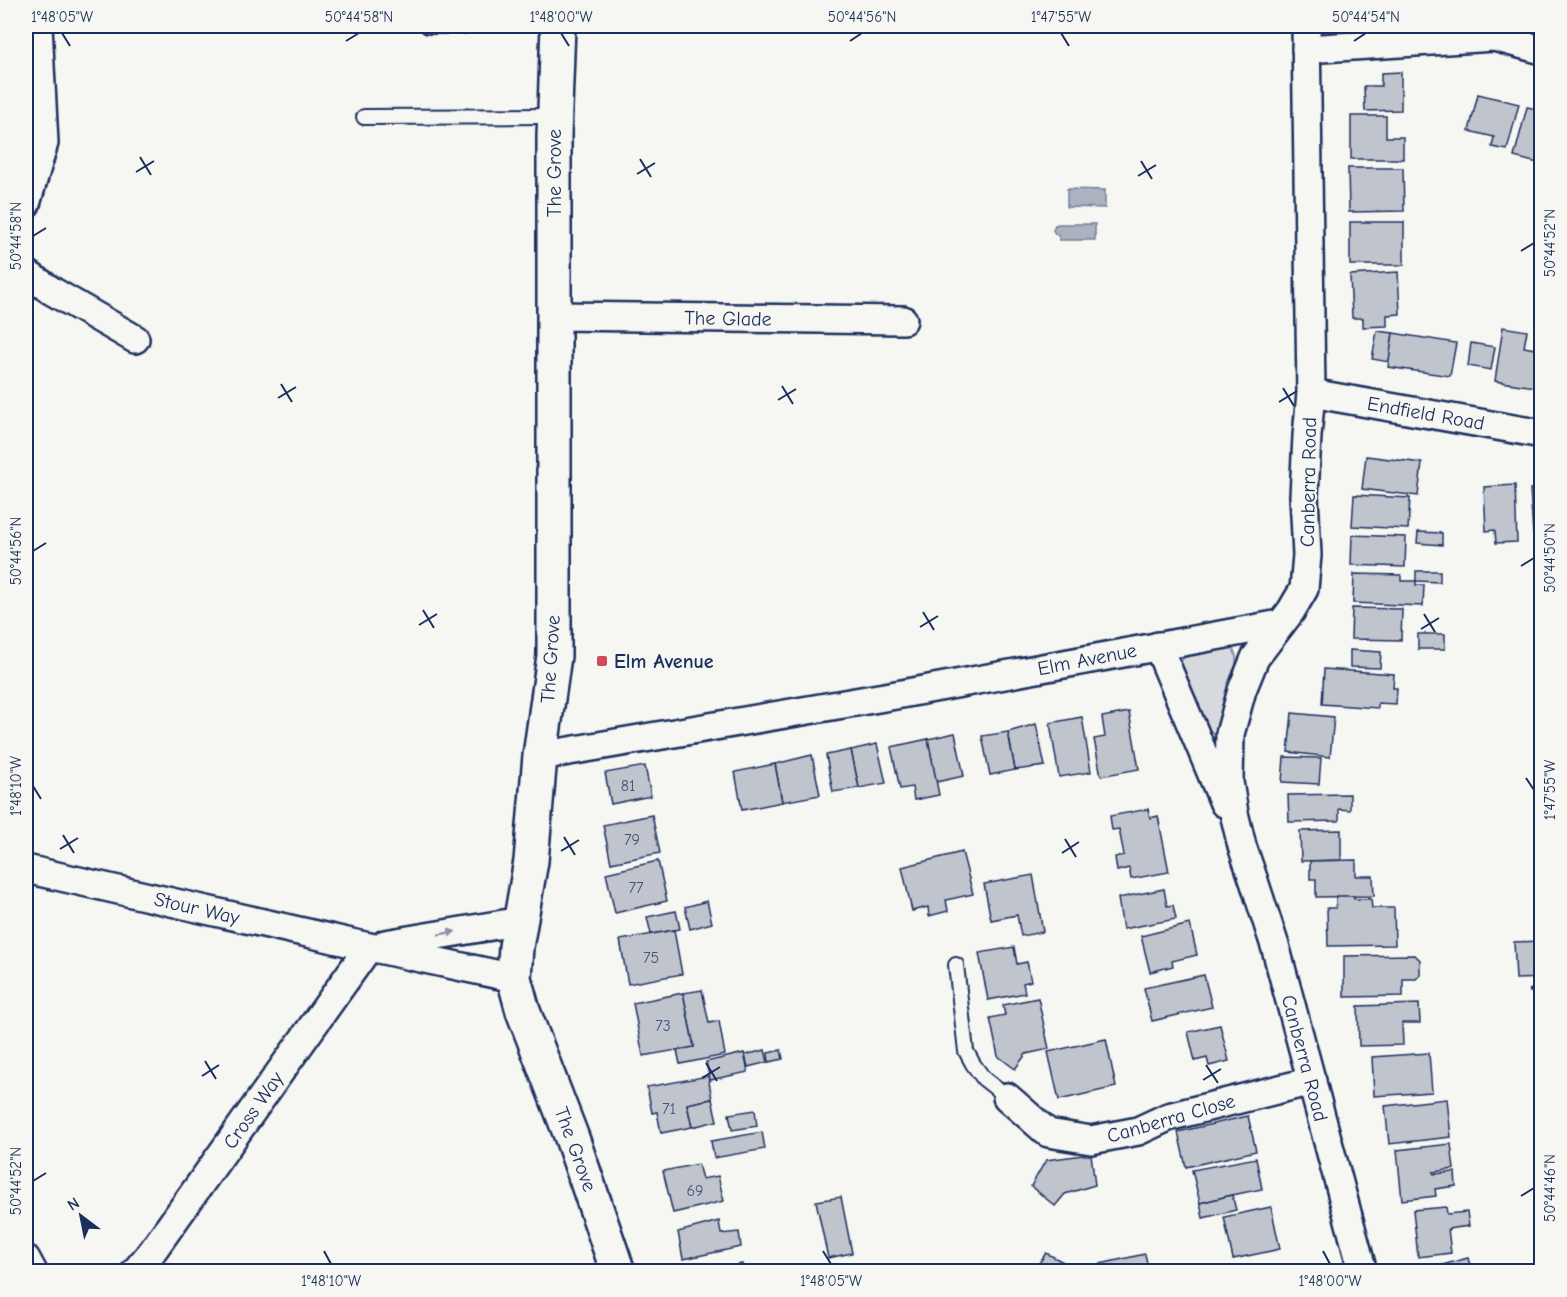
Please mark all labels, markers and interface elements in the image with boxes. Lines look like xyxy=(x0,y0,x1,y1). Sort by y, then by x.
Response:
text: 1°48'05"W xyxy=(31,8,93,26)
text: 50°44'58"N xyxy=(325,8,393,26)
text: 1°48'00"W xyxy=(530,8,592,26)
text: 50°44'56"N xyxy=(828,8,896,26)
text: 1°47'55"W xyxy=(1031,8,1091,26)
text: 50°44'54"N xyxy=(1332,8,1400,26)
street label: The Grove xyxy=(543,129,566,217)
text: 50°44'58"N xyxy=(7,202,25,270)
text: 50°44'52"N xyxy=(1541,209,1559,277)
street label: The Glade xyxy=(684,306,772,331)
street label: Endfield Road xyxy=(1365,392,1486,435)
street label: Canberra Road xyxy=(1296,417,1321,547)
text: 50°44'56"N xyxy=(7,517,25,585)
text: 50°44'50"N xyxy=(1541,523,1559,593)
street label: The Grove xyxy=(536,614,565,704)
street label: Elm Avenue xyxy=(1036,639,1139,680)
place label: Elm Avenue xyxy=(614,650,714,673)
marker: Elm Avenue xyxy=(595,654,609,668)
text: 1°48'10"W xyxy=(7,756,25,816)
text: 1°47'55"W xyxy=(1541,760,1559,820)
house number: 81 xyxy=(621,777,635,795)
house number: 79 xyxy=(624,831,640,849)
house number: 77 xyxy=(628,879,644,897)
street label: Stour Way xyxy=(152,888,242,929)
one-way arrow xyxy=(438,929,457,938)
house number: 75 xyxy=(643,949,659,967)
street label: Canberra Road xyxy=(1277,992,1332,1124)
house number: 73 xyxy=(655,1017,671,1035)
street label: Cross Way xyxy=(218,1067,288,1153)
street label: Canberra Close xyxy=(1104,1089,1238,1148)
house number: 71 xyxy=(662,1100,676,1118)
street label: The Grove xyxy=(550,1104,601,1195)
text: 50°44'52"N xyxy=(7,1147,25,1215)
text: 50°44'46"N xyxy=(1541,1154,1559,1222)
house number: 69 xyxy=(686,1182,704,1200)
north arrow xyxy=(51,1186,111,1246)
text: N xyxy=(64,1194,83,1215)
text: 1°48'10"W xyxy=(301,1272,361,1290)
text: 1°48'05"W xyxy=(800,1272,862,1290)
text: 1°48'00"W xyxy=(1299,1272,1361,1290)

